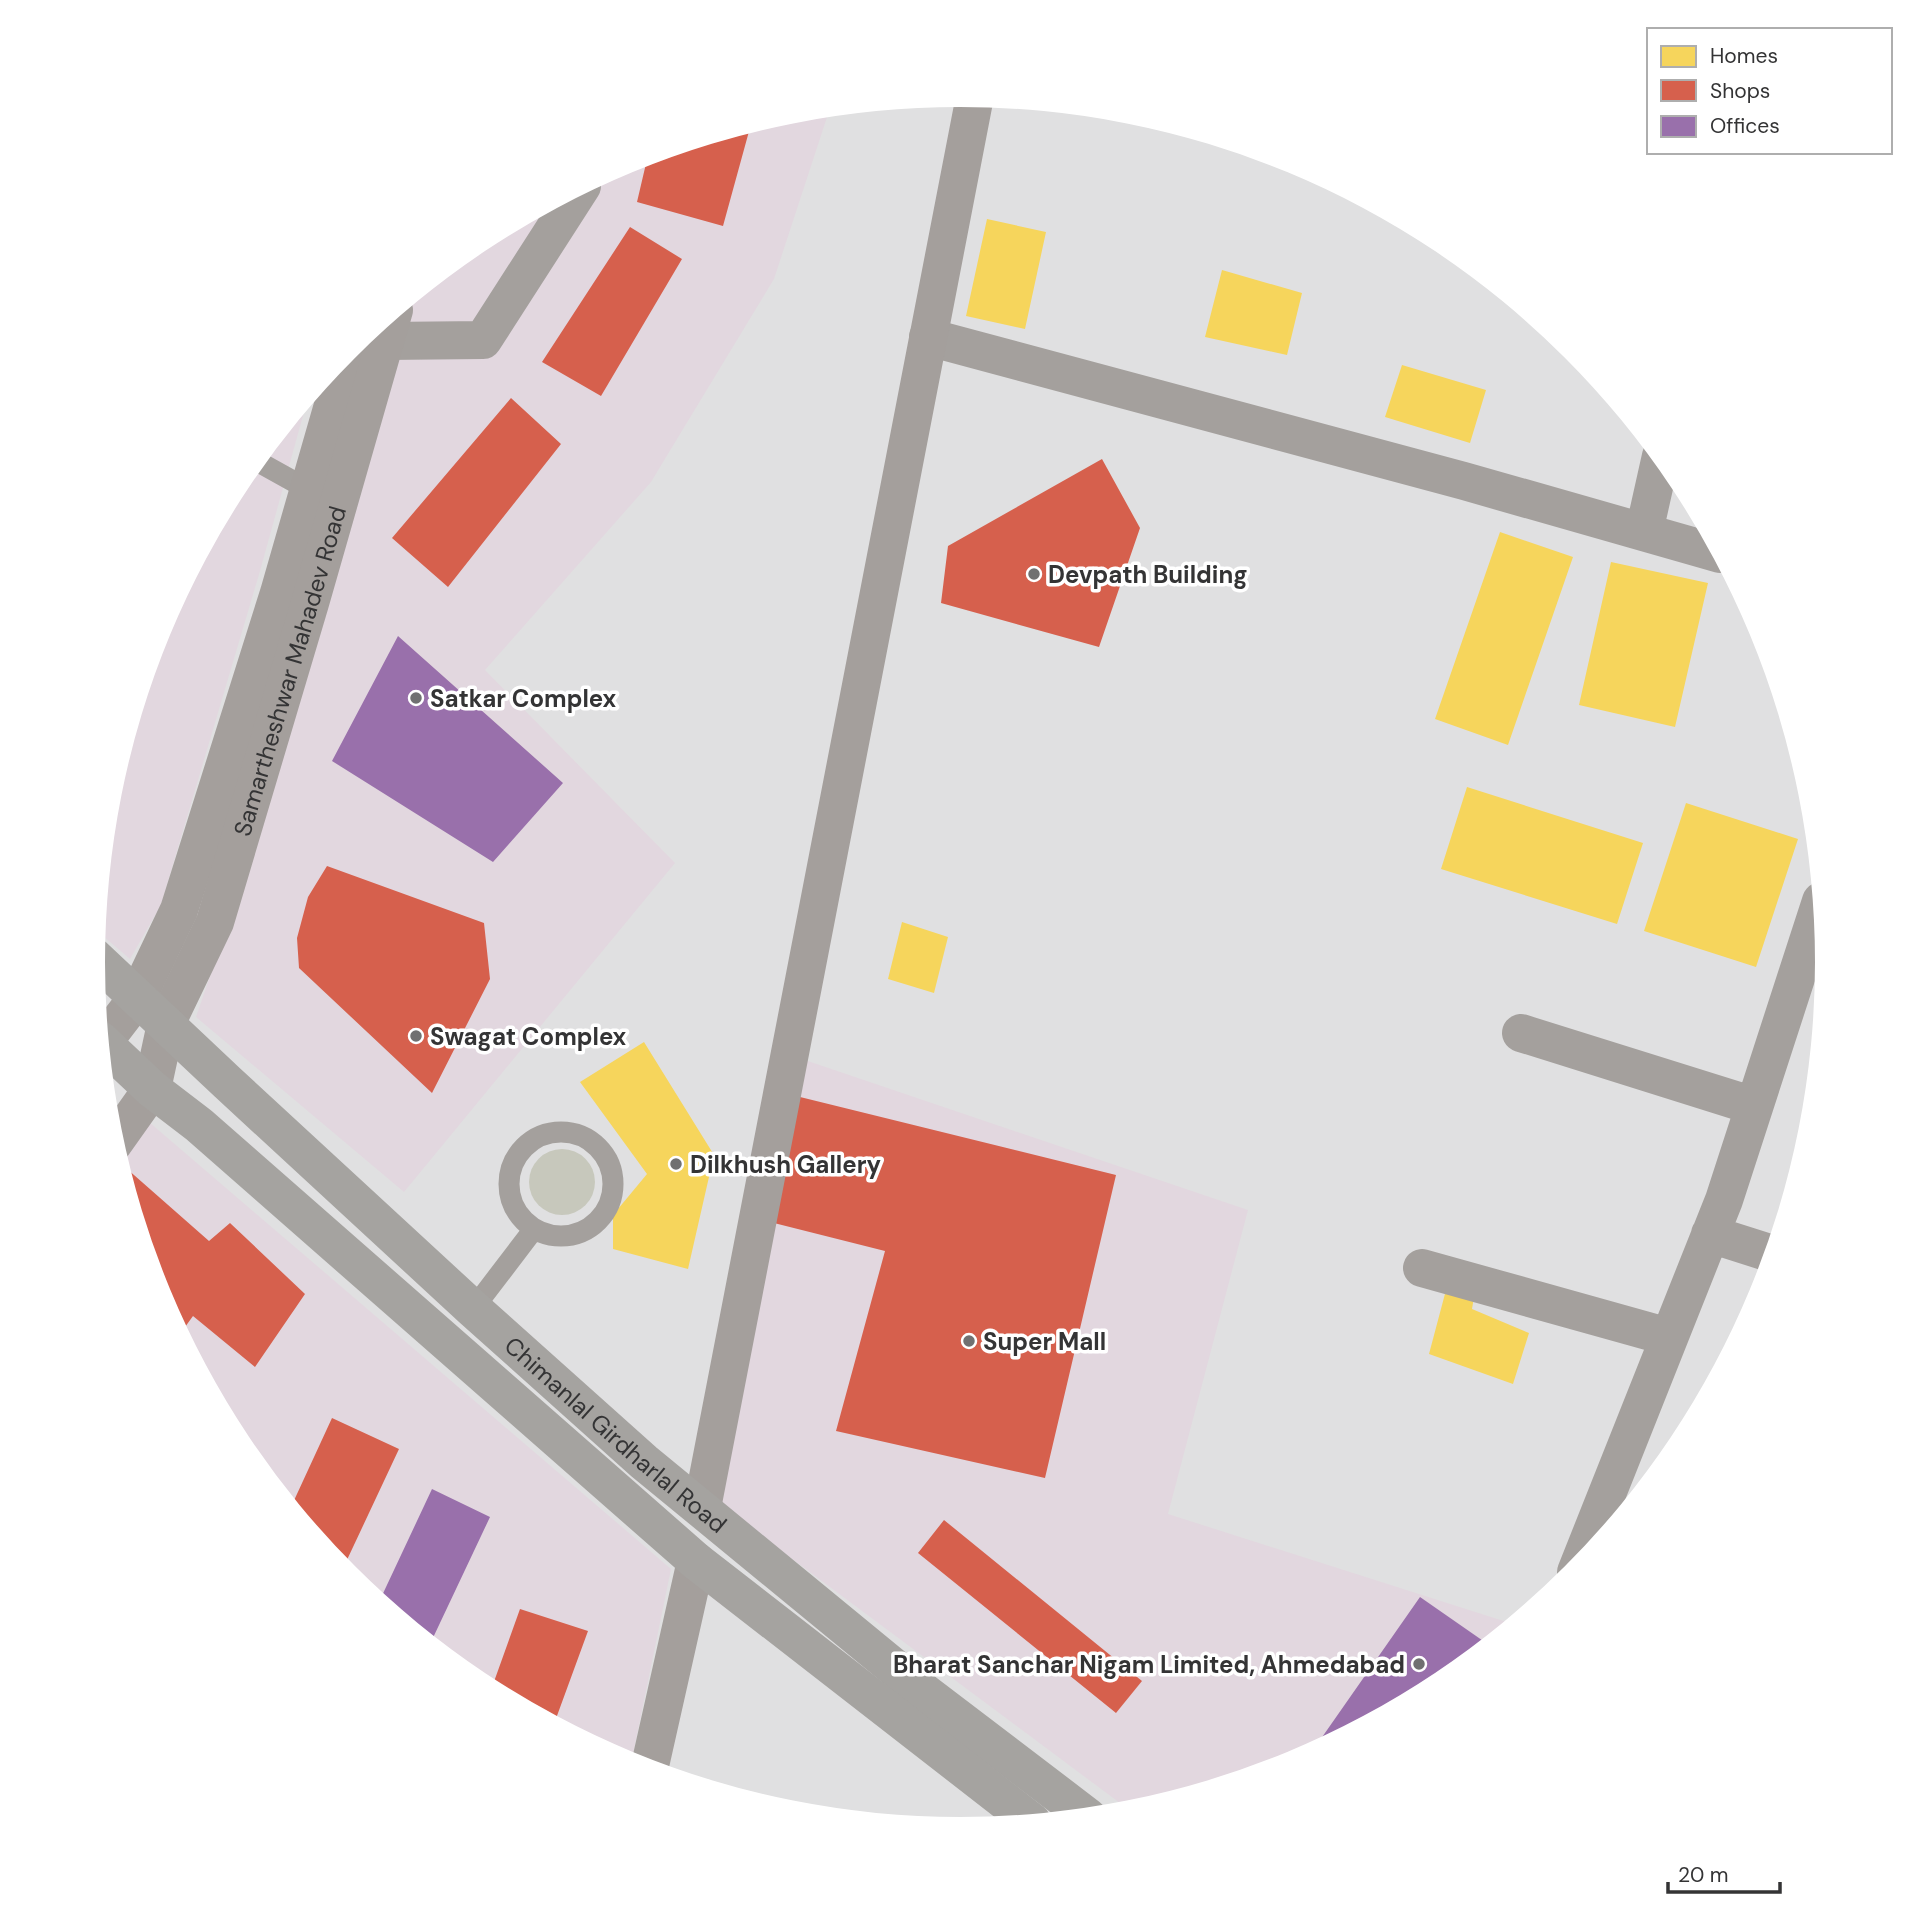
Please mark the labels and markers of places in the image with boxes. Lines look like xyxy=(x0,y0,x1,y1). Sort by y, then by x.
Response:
place label: Devpath Building xyxy=(1048,559,1248,590)
marker: Devpath Building xyxy=(1026,566,1042,582)
place label: Satkar Complex xyxy=(430,683,616,714)
marker: Satkar Complex xyxy=(408,690,424,706)
place label: Swagat Complex xyxy=(430,1021,627,1052)
marker: Swagat Complex xyxy=(408,1028,424,1044)
place label: Dilkhush Gallery xyxy=(690,1149,881,1180)
marker: Dilkhush Gallery xyxy=(668,1156,684,1172)
place label: Super Mall xyxy=(983,1326,1106,1357)
marker: Super Mall xyxy=(961,1333,977,1349)
place label: Bharat Sanchar Nigam Limited, Ahmedabad xyxy=(893,1649,1405,1680)
marker: Bharat Sanchar Nigam Limited, Ahmedabad xyxy=(1411,1656,1427,1672)

